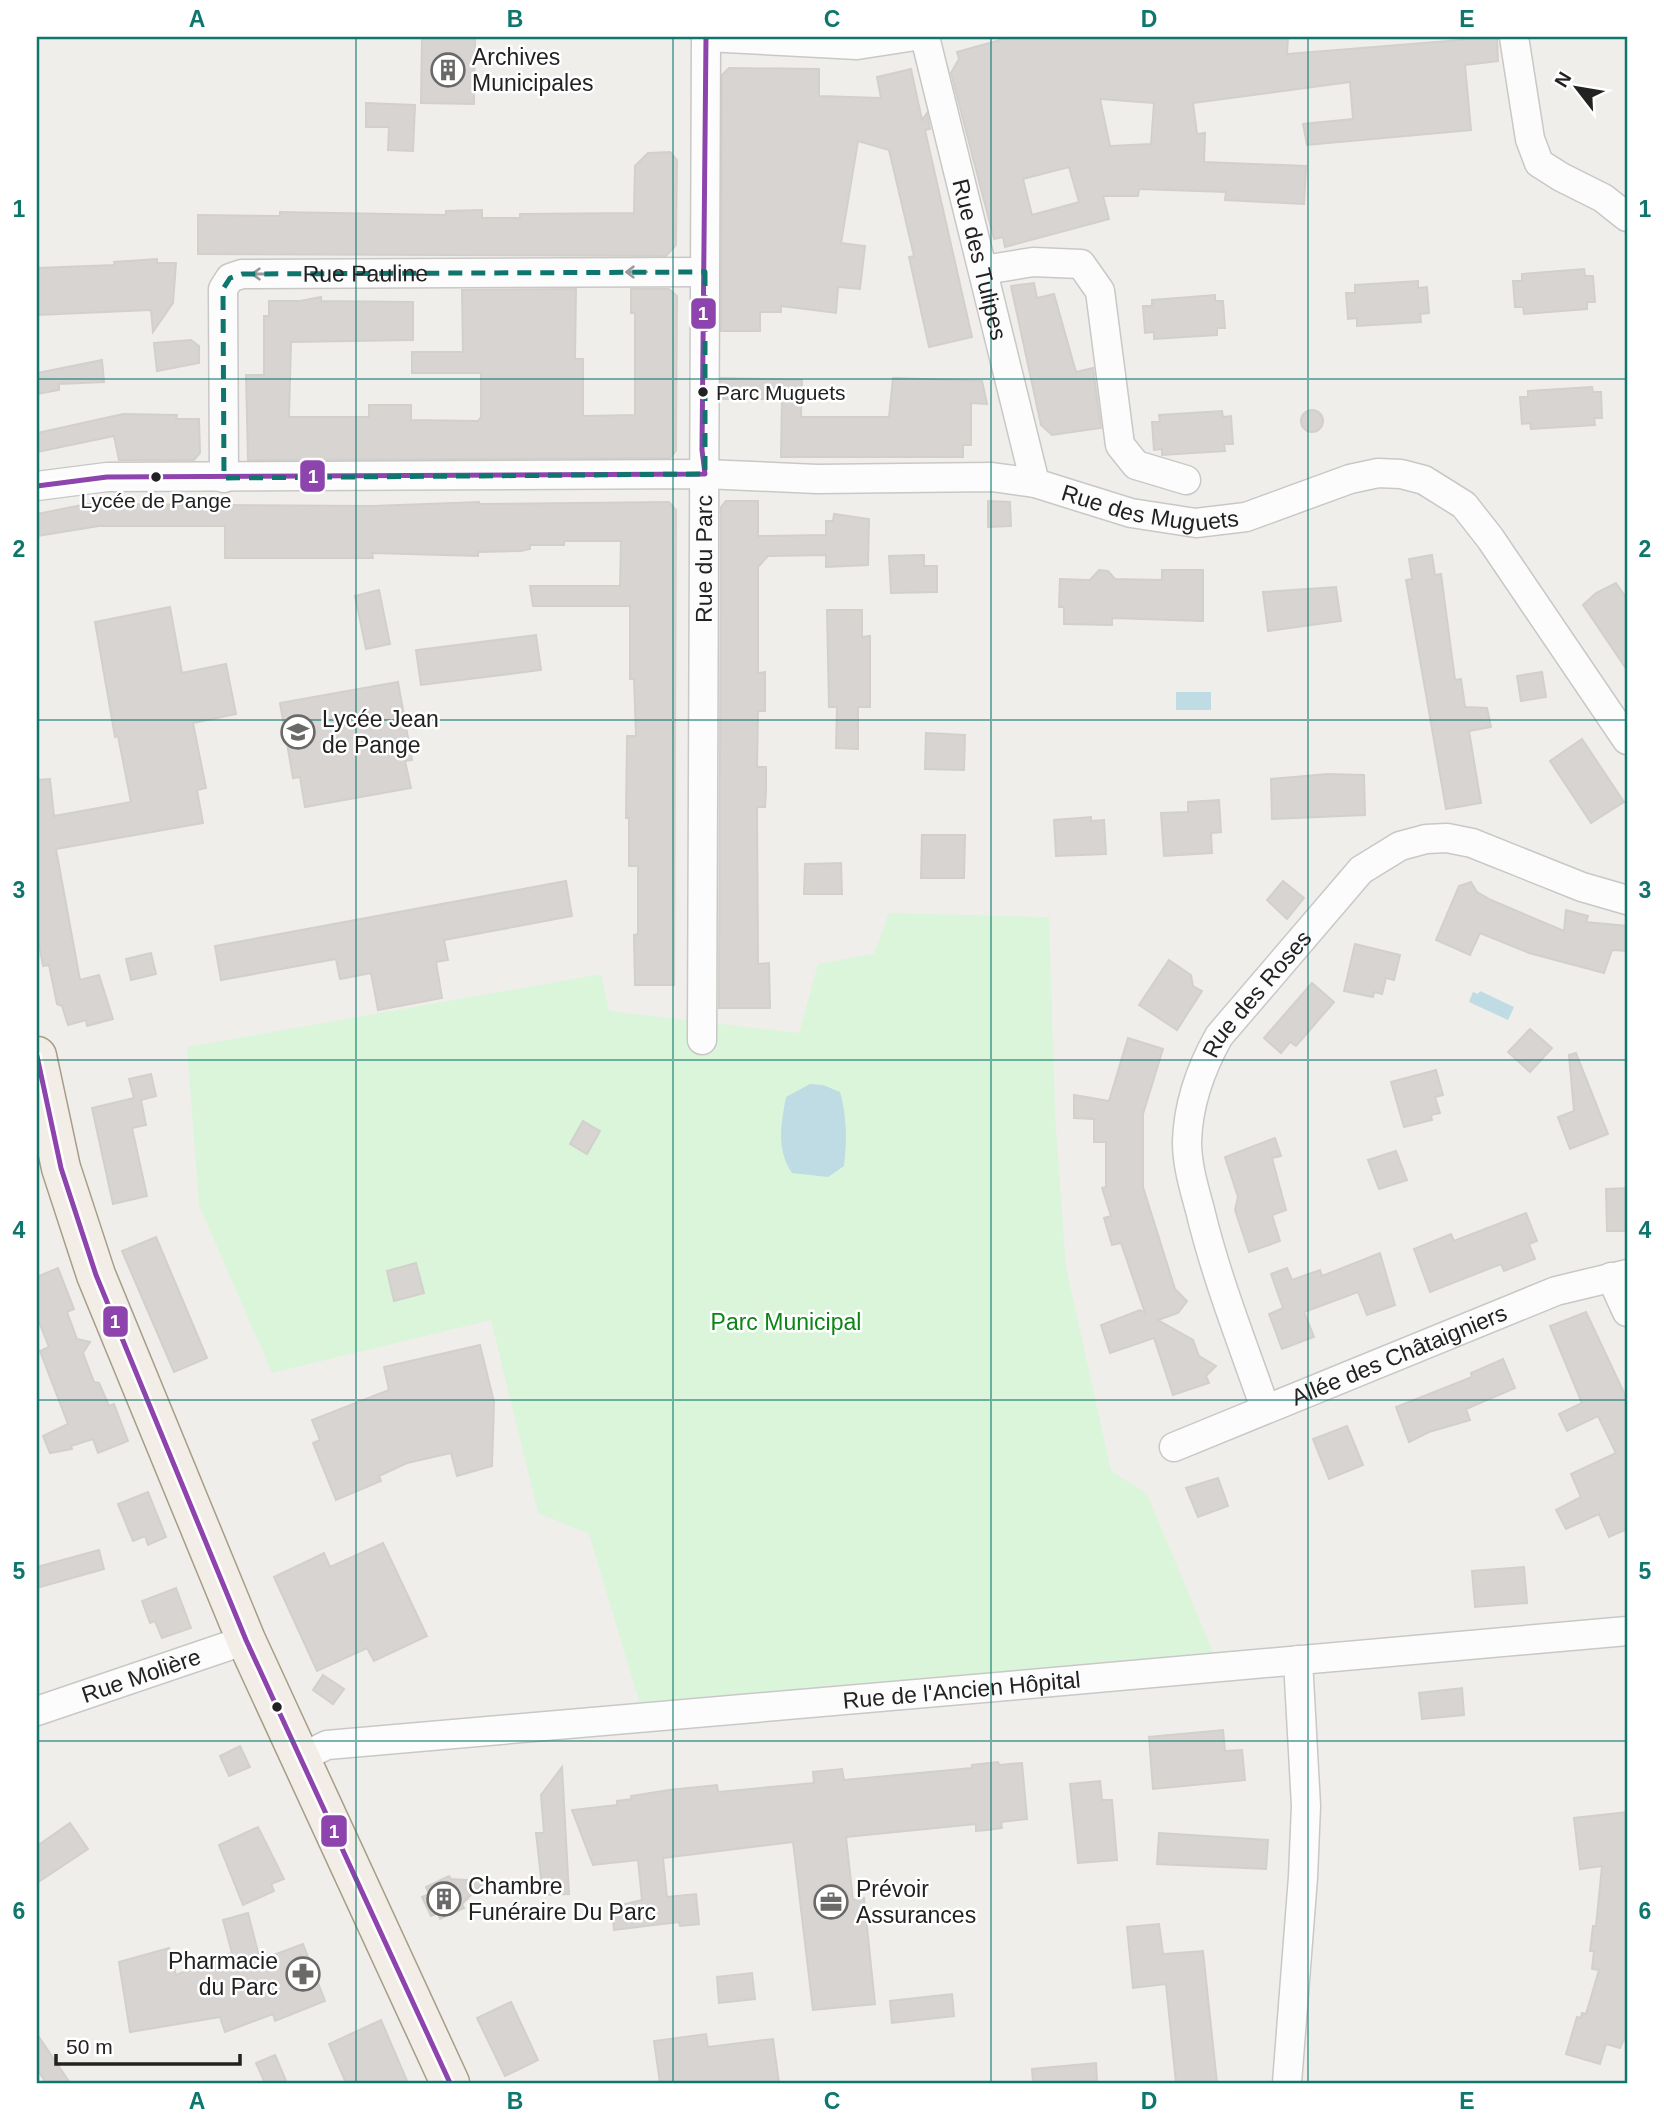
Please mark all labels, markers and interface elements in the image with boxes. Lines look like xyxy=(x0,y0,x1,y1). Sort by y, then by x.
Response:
text: A xyxy=(189,6,205,32)
text: B xyxy=(507,6,523,32)
text: C xyxy=(824,6,840,32)
text: D xyxy=(1141,6,1157,32)
text: E xyxy=(1459,6,1475,32)
place label: Archives Municipales xyxy=(472,44,593,96)
building icon: Archives Municipales xyxy=(429,51,467,89)
north arrow xyxy=(1542,52,1612,122)
text: N xyxy=(1550,68,1575,91)
street label: Rue des Tulipes xyxy=(947,176,1012,343)
text: 1 xyxy=(13,196,26,222)
text: 1 xyxy=(1639,196,1652,222)
street label: Rue Pauline xyxy=(303,260,428,287)
one-way arrow xyxy=(625,265,648,279)
one-way arrow xyxy=(251,267,274,281)
line badge: 1 xyxy=(690,297,717,330)
text: 1 xyxy=(698,303,709,324)
place label: Parc Muguets xyxy=(716,381,846,404)
marker: Parc Muguets xyxy=(696,385,710,399)
line badge: 1 xyxy=(299,459,326,493)
text: 1 xyxy=(308,466,319,487)
marker: Lycée de Pange xyxy=(149,470,163,484)
street label: Rue des Muguets xyxy=(1059,479,1240,536)
place label: Lycée de Pange xyxy=(80,489,232,512)
street label: Rue du Parc xyxy=(691,495,717,623)
text: 2 xyxy=(13,536,25,562)
text: 2 xyxy=(1639,536,1651,562)
place label: Lycée Jean de Pange xyxy=(322,706,439,758)
school or university icon: Lycée Jean de Pange xyxy=(279,713,317,751)
text: 3 xyxy=(13,877,25,903)
text: 3 xyxy=(1639,877,1651,903)
street label: Rue des Roses xyxy=(1197,925,1317,1062)
text: 4 xyxy=(13,1217,26,1243)
text: 4 xyxy=(1639,1217,1652,1243)
street label: Allée des Châtaigniers xyxy=(1287,1300,1510,1411)
line badge: 1 xyxy=(102,1305,129,1338)
park label: Parc Municipal xyxy=(711,1309,861,1335)
text: 1 xyxy=(110,1311,121,1332)
text: 5 xyxy=(13,1558,26,1584)
text: 5 xyxy=(1639,1558,1652,1584)
street label: Rue Molière xyxy=(78,1643,204,1708)
street label: Rue de l'Ancien Hôpital xyxy=(842,1666,1082,1714)
unlabelled marker xyxy=(270,1700,284,1714)
line badge: 1 xyxy=(320,1814,348,1848)
text: 1 xyxy=(329,1821,340,1842)
place label: Chambre Funéraire Du Parc xyxy=(468,1873,656,1925)
place label: Prévoir Assurances xyxy=(856,1876,976,1928)
building icon: Chambre Funéraire Du Parc xyxy=(425,1880,463,1918)
office icon: Prévoir Assurances xyxy=(812,1883,850,1921)
text: 6 xyxy=(13,1898,25,1924)
text: 6 xyxy=(1639,1898,1651,1924)
place label: Pharmacie du Parc xyxy=(168,1948,278,2000)
pharmacy icon: Pharmacie du Parc xyxy=(284,1955,322,1993)
scale bar xyxy=(56,2022,240,2066)
text: 50 m xyxy=(66,2035,113,2058)
text: A xyxy=(189,2088,205,2114)
text: B xyxy=(507,2088,523,2114)
text: C xyxy=(824,2088,840,2114)
text: D xyxy=(1141,2088,1157,2114)
text: E xyxy=(1459,2088,1475,2114)

